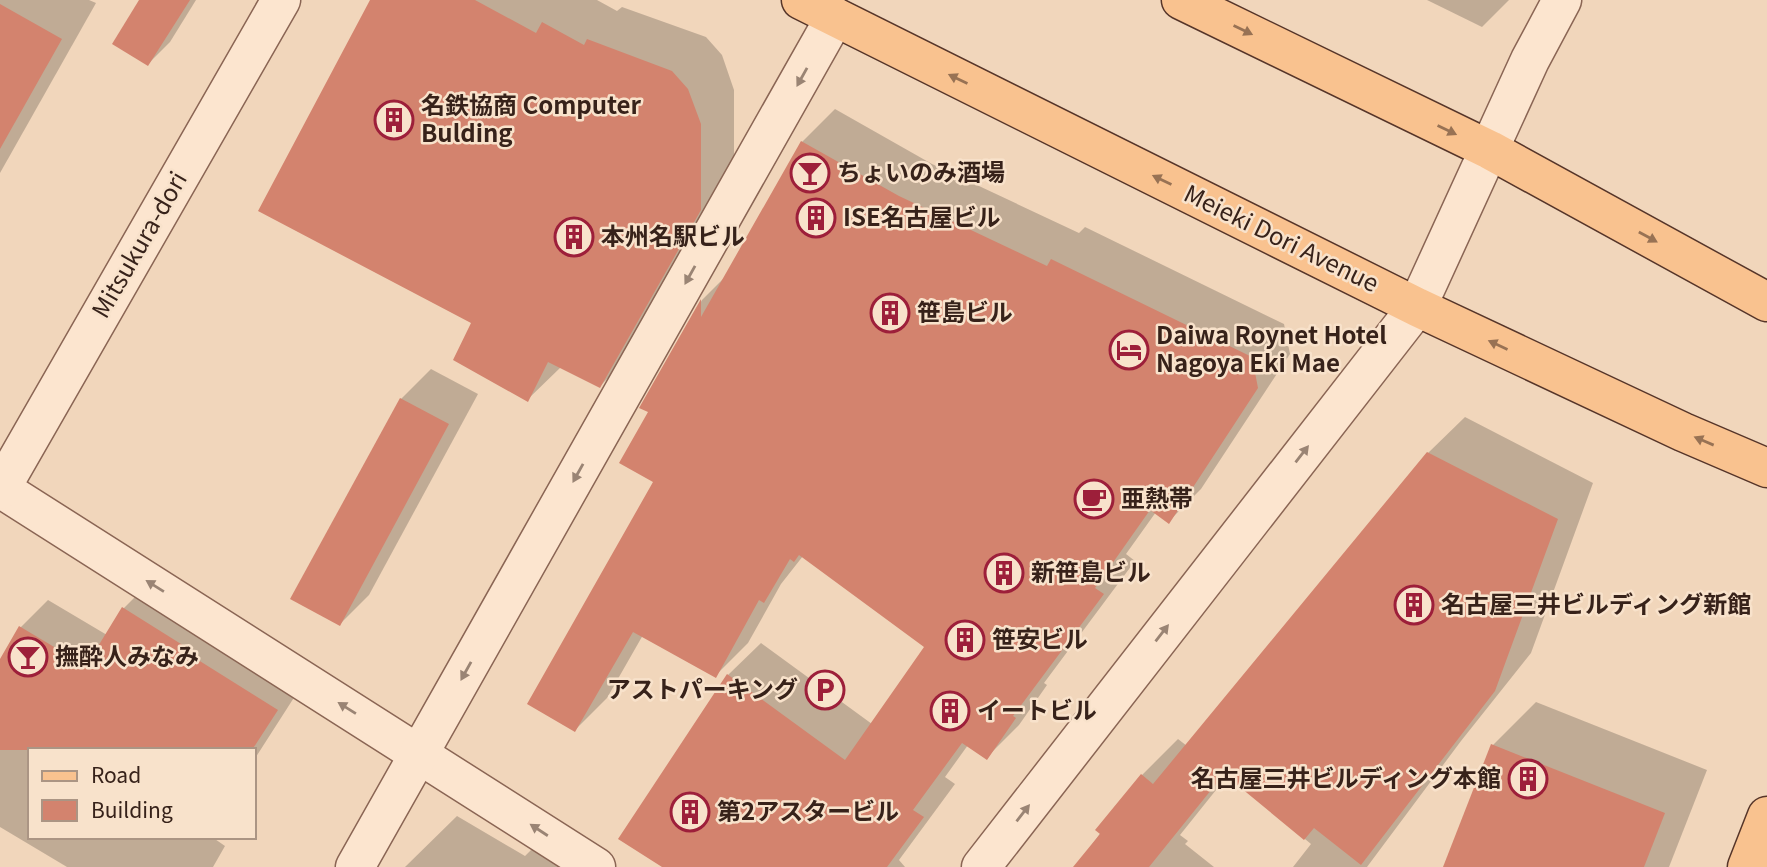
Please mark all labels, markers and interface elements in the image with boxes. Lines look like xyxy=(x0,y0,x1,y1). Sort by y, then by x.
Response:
one-way arrow xyxy=(1233,24,1253,36)
one-way arrow xyxy=(796,67,808,87)
one-way arrow xyxy=(948,73,968,84)
place label: 名鉄協商 Computer Bulding xyxy=(421,86,642,149)
building icon: 名鉄協商 Computer Bulding xyxy=(373,99,415,141)
one-way arrow xyxy=(1437,124,1457,135)
bar icon: ちょいのみ酒場 xyxy=(789,152,831,194)
place label: ちょいのみ酒場 xyxy=(837,153,1005,188)
street label: Mitsukura-dori xyxy=(82,164,194,323)
one-way arrow xyxy=(1152,174,1172,186)
street label: Meieki Dori Avenue xyxy=(1179,174,1385,299)
building icon: ISE名古屋ビル xyxy=(795,197,837,239)
place label: ISE名古屋ビル xyxy=(843,198,1001,233)
building icon: 本州名駅ビル xyxy=(553,216,595,258)
place label: 本州名駅ビル xyxy=(601,217,745,252)
one-way arrow xyxy=(1638,231,1657,243)
one-way arrow xyxy=(684,265,696,285)
building icon: 笹島ビル xyxy=(869,292,911,334)
place label: 笹島ビル xyxy=(917,293,1013,328)
place label: Daiwa Roynet Hotel Nagoya Eki Mae xyxy=(1156,316,1387,379)
hotel icon: Daiwa Roynet Hotel Nagoya Eki Mae xyxy=(1108,329,1150,371)
one-way arrow xyxy=(1488,339,1508,351)
one-way arrow xyxy=(1694,435,1715,446)
one-way arrow xyxy=(1294,445,1308,463)
one-way arrow xyxy=(572,463,584,483)
cafe icon: 亜熱帯 xyxy=(1073,478,1115,520)
place label: 亜熱帯 xyxy=(1121,479,1193,514)
building icon: 新笹島ビル xyxy=(983,552,1025,594)
place label: 新笹島ビル xyxy=(1031,553,1151,588)
one-way arrow xyxy=(145,579,165,592)
building icon: 名古屋三井ビルディング新館 xyxy=(1393,584,1435,626)
place label: 名古屋三井ビルディング新館 xyxy=(1441,585,1751,620)
building icon: 笹安ビル xyxy=(944,619,986,661)
place label: 笹安ビル xyxy=(992,620,1088,655)
one-way arrow xyxy=(1155,625,1170,643)
bar icon: 撫酔人みなみ xyxy=(7,636,49,678)
place label: 撫酔人みなみ xyxy=(55,637,199,672)
one-way arrow xyxy=(460,662,472,681)
parking icon: アストパーキング xyxy=(804,669,846,711)
place label: アストパーキング xyxy=(607,670,798,705)
building icon: イートビル xyxy=(929,690,971,732)
place label: イートビル xyxy=(977,691,1097,726)
one-way arrow xyxy=(337,702,356,715)
legend xyxy=(28,748,256,839)
building icon: 名古屋三井ビルディング本館 xyxy=(1507,758,1549,800)
text: Road xyxy=(91,759,141,789)
place label: 名古屋三井ビルディング本館 xyxy=(1191,759,1501,794)
building icon: 第2アスタービル xyxy=(669,791,711,833)
place label: 第2アスタービル xyxy=(717,792,899,827)
text: Building xyxy=(91,794,173,824)
one-way arrow xyxy=(1015,804,1029,822)
one-way arrow xyxy=(529,824,548,837)

